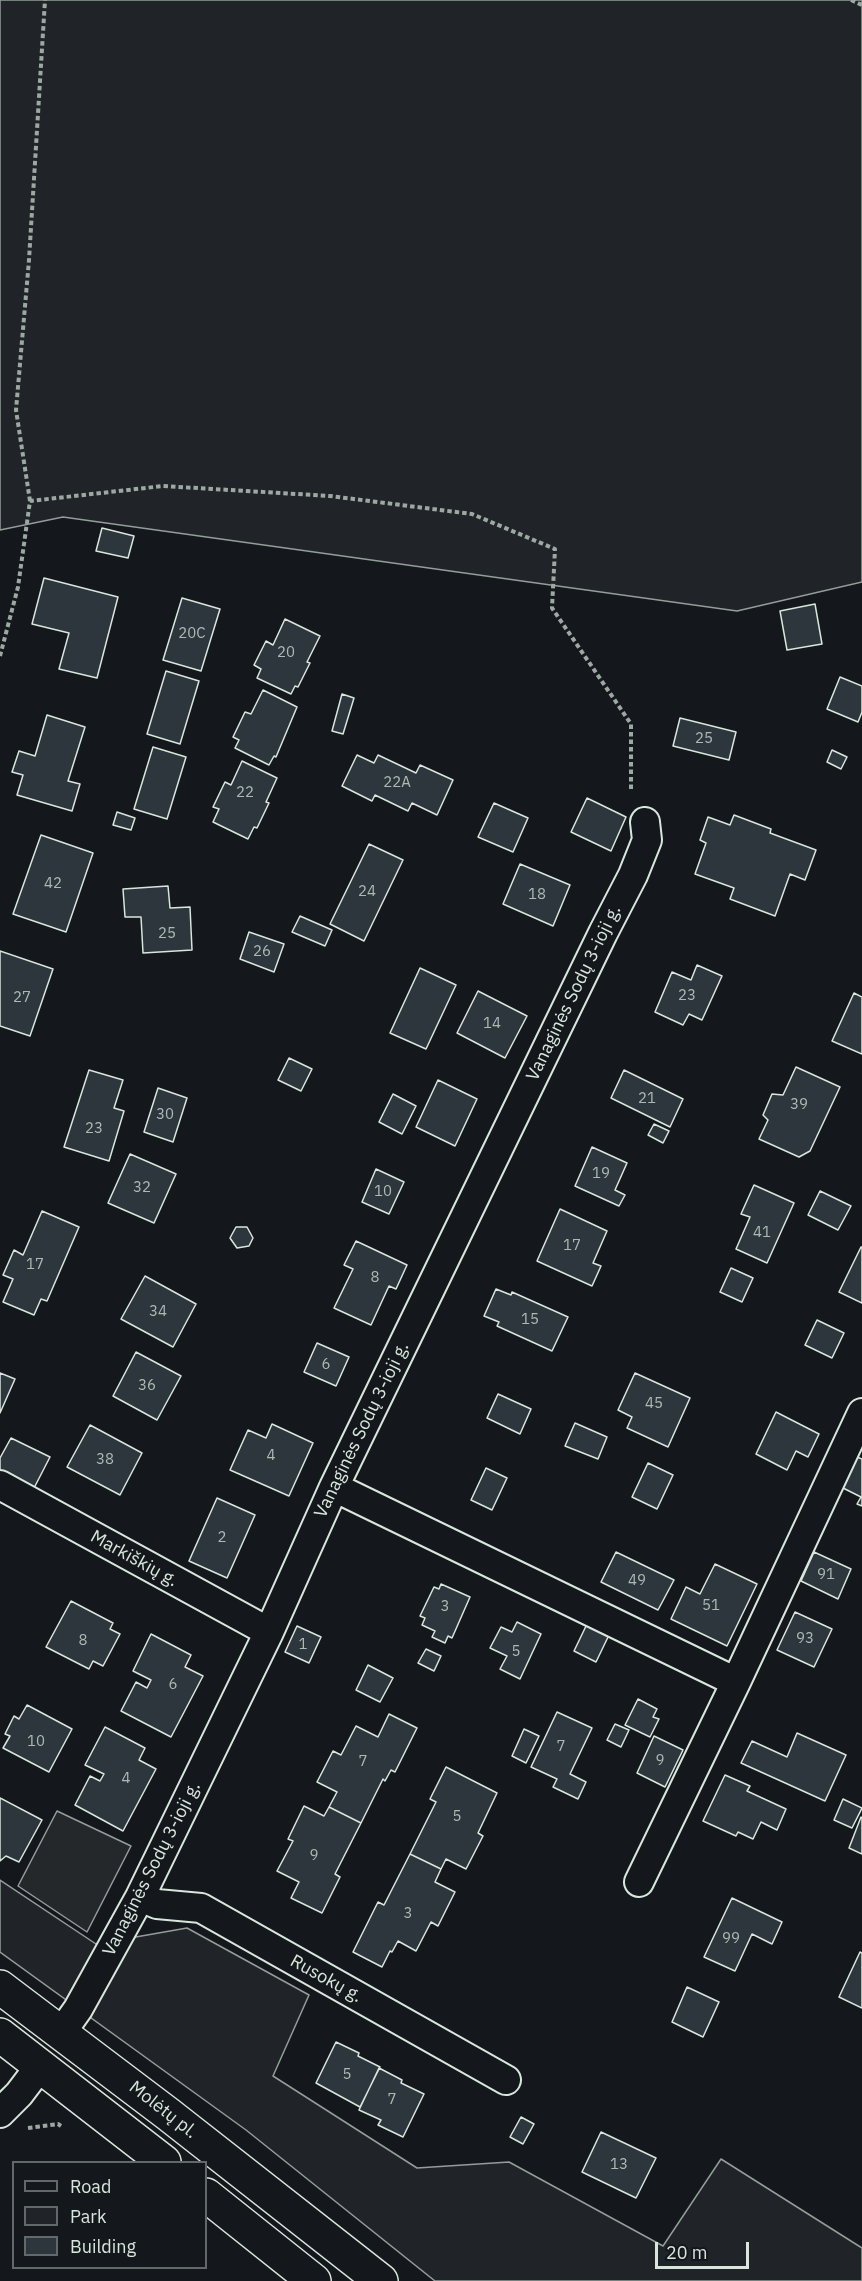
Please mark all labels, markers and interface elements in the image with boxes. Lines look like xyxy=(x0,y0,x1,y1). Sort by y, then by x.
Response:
house number: 20C xyxy=(178,625,206,643)
house number: 20 xyxy=(277,644,295,662)
house number: 25 xyxy=(695,730,713,748)
house number: 22A xyxy=(383,774,411,792)
house number: 22 xyxy=(236,784,254,802)
house number: 42 xyxy=(44,875,62,893)
house number: 24 xyxy=(358,883,376,901)
house number: 18 xyxy=(528,886,546,904)
street label: Vanaginės Sodų 3-ioji g. xyxy=(522,902,626,1084)
house number: 25 xyxy=(158,925,176,943)
house number: 26 xyxy=(253,943,271,961)
house number: 23 xyxy=(678,987,696,1005)
house number: 27 xyxy=(13,989,31,1007)
house number: 14 xyxy=(483,1015,501,1033)
house number: 21 xyxy=(638,1090,656,1108)
house number: 39 xyxy=(790,1096,808,1114)
house number: 30 xyxy=(156,1106,174,1124)
house number: 23 xyxy=(85,1120,103,1138)
house number: 19 xyxy=(592,1165,610,1183)
house number: 32 xyxy=(133,1179,151,1197)
house number: 10 xyxy=(374,1183,392,1201)
house number: 41 xyxy=(753,1224,771,1242)
house number: 17 xyxy=(563,1237,581,1255)
house number: 17 xyxy=(26,1256,44,1274)
house number: 8 xyxy=(371,1269,379,1287)
house number: 34 xyxy=(149,1303,167,1321)
house number: 15 xyxy=(521,1311,539,1329)
street label: Vanaginės Sodų 3-ioji g. xyxy=(310,1339,414,1521)
house number: 6 xyxy=(322,1356,330,1374)
house number: 36 xyxy=(138,1377,156,1395)
house number: 45 xyxy=(645,1395,663,1413)
house number: 4 xyxy=(267,1447,275,1465)
house number: 38 xyxy=(96,1451,114,1469)
street label: Markiškių g. xyxy=(86,1526,182,1592)
house number: 2 xyxy=(218,1529,226,1547)
house number: 91 xyxy=(817,1566,835,1584)
house number: 49 xyxy=(628,1572,646,1590)
house number: 51 xyxy=(702,1597,720,1615)
house number: 3 xyxy=(441,1598,449,1616)
house number: 93 xyxy=(796,1630,814,1648)
house number: 8 xyxy=(79,1632,87,1650)
house number: 1 xyxy=(299,1636,307,1654)
house number: 5 xyxy=(512,1643,520,1661)
house number: 6 xyxy=(169,1676,177,1694)
house number: 10 xyxy=(27,1733,45,1751)
house number: 7 xyxy=(557,1738,565,1756)
house number: 9 xyxy=(656,1752,664,1770)
house number: 7 xyxy=(359,1753,367,1771)
house number: 4 xyxy=(122,1770,130,1788)
street label: Vanaginės Sodų 3-ioji g. xyxy=(99,1778,205,1960)
house number: 5 xyxy=(453,1808,461,1826)
house number: 9 xyxy=(310,1847,318,1865)
house number: 3 xyxy=(404,1905,412,1923)
house number: 99 xyxy=(722,1930,740,1948)
street label: Rusokų g. xyxy=(286,1950,366,2008)
house number: 5 xyxy=(343,2066,351,2084)
street label: Molėtų pl. xyxy=(125,2077,201,2143)
house number: 7 xyxy=(388,2091,396,2109)
house number: 13 xyxy=(610,2156,628,2174)
legend xyxy=(12,2161,207,2269)
text: Road xyxy=(70,2175,111,2198)
text: Park xyxy=(70,2205,106,2228)
scale bar xyxy=(658,2230,752,2268)
text: Building xyxy=(70,2235,136,2258)
text: 20 m xyxy=(666,2241,708,2264)

